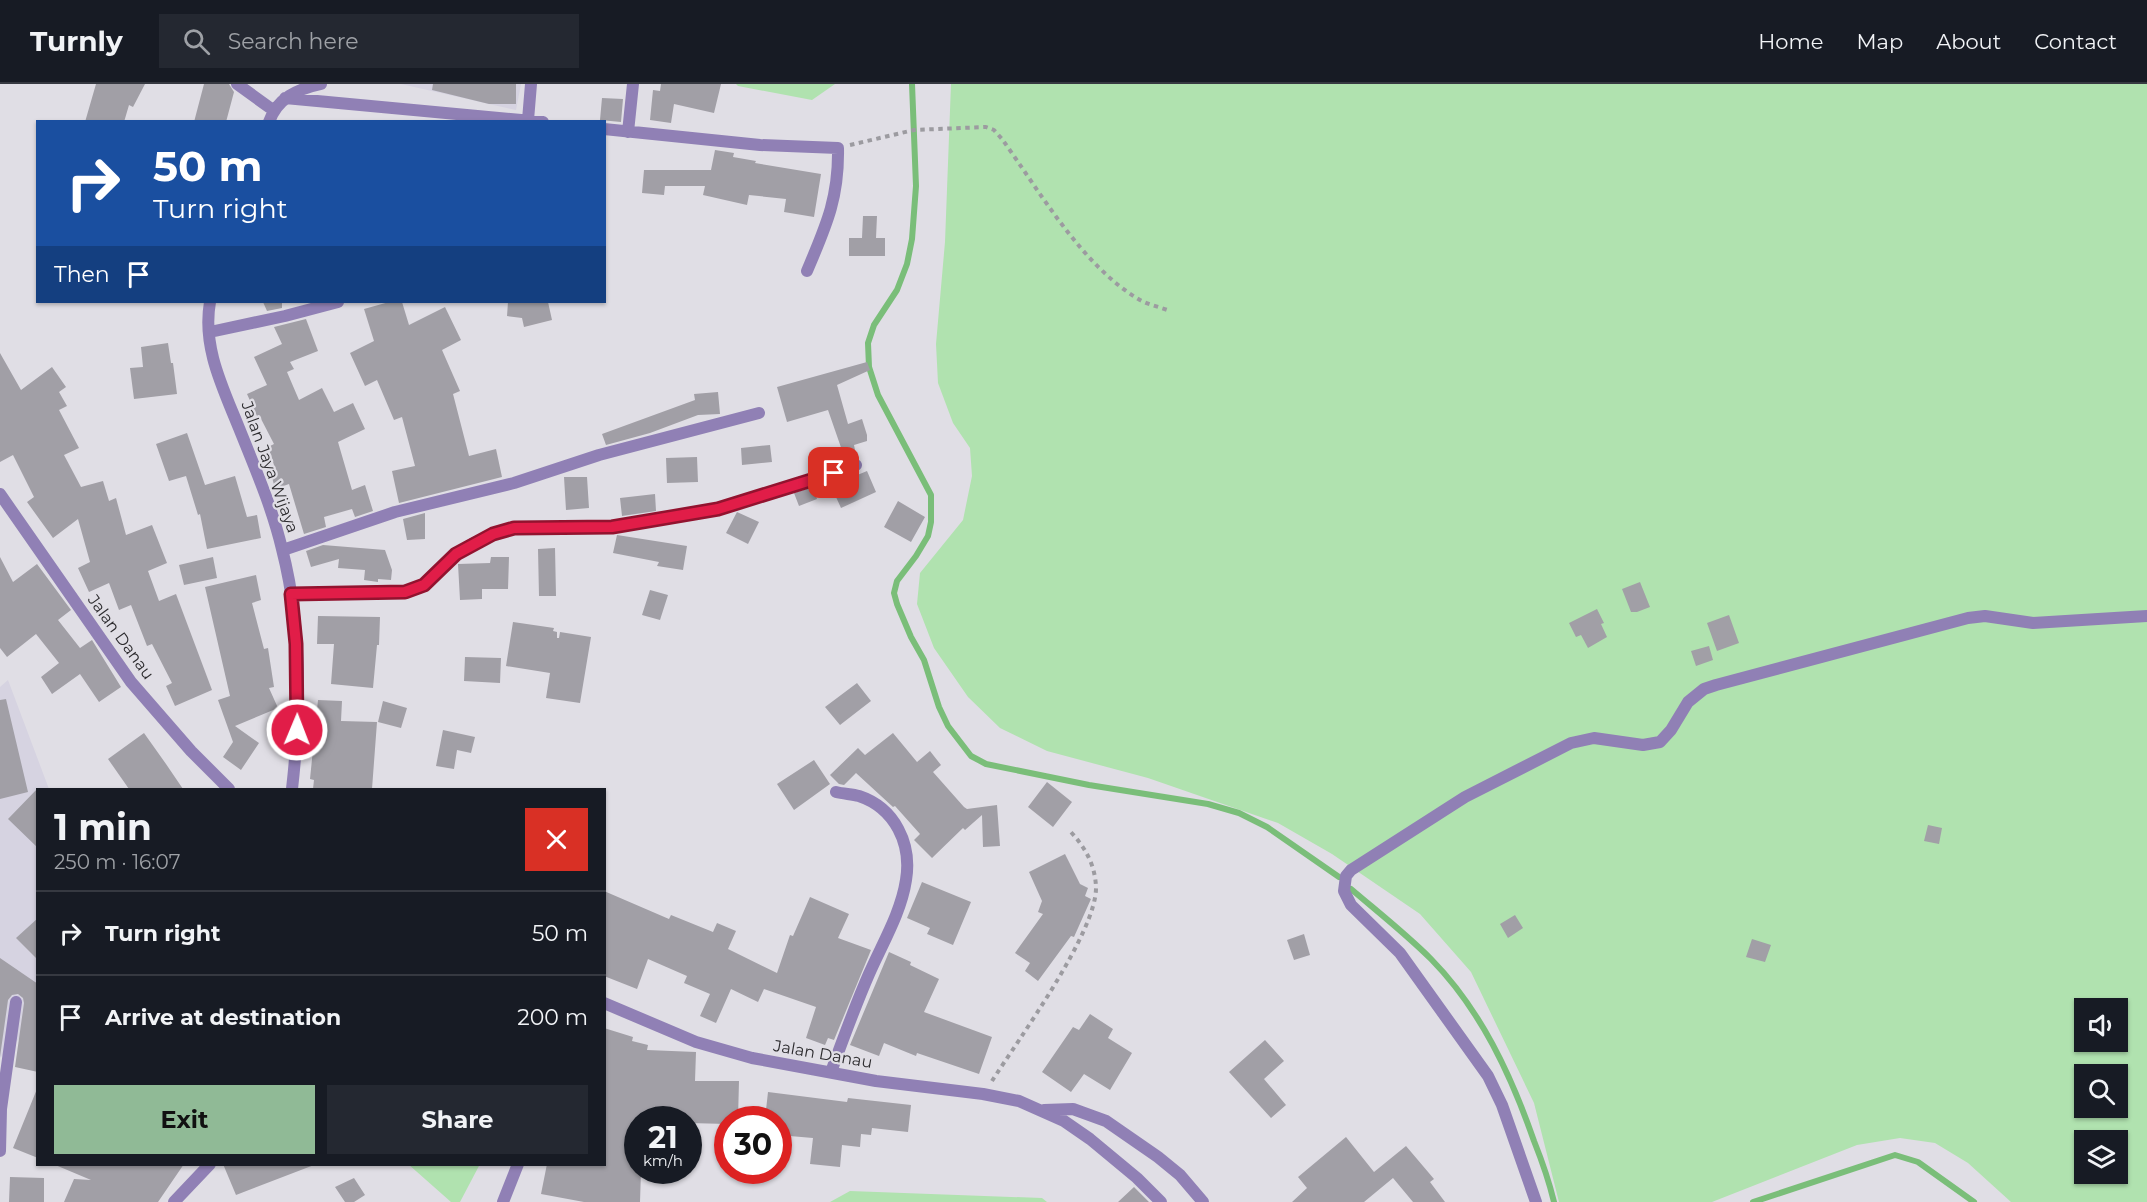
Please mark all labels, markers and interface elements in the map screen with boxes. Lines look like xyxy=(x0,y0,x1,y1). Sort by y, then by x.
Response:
search box xyxy=(159,14,579,68)
text: Turnly xyxy=(30,24,123,58)
icon: search xyxy=(180,25,213,58)
text: Search here xyxy=(228,28,359,55)
text: Home xyxy=(1758,29,1823,54)
text: Map xyxy=(1856,29,1903,54)
text: About xyxy=(1936,29,2001,54)
text: Contact xyxy=(2034,29,2117,54)
text: 50 m xyxy=(153,140,262,192)
icon: right xyxy=(54,144,132,222)
text: Turn right xyxy=(153,192,288,225)
icon: arrive xyxy=(122,258,155,291)
text: Then xyxy=(54,261,110,288)
street label: Jalan Jaya Wijaya xyxy=(237,398,303,535)
pin xyxy=(808,447,859,498)
icon: arrive xyxy=(817,456,850,489)
street label: Jalan Danau xyxy=(83,590,158,683)
position arrow xyxy=(265,698,329,762)
text: 1 min xyxy=(54,805,152,849)
button: close xyxy=(525,808,588,871)
text: 250 m · 16:07 xyxy=(54,850,180,874)
icon: right xyxy=(54,917,87,950)
text: Turn right xyxy=(105,920,220,947)
text: 50 m xyxy=(532,920,588,947)
map controls xyxy=(2074,998,2128,1184)
button: sound xyxy=(2074,998,2128,1052)
icon: arrive xyxy=(54,1001,87,1034)
text: Arrive at destination xyxy=(105,1004,341,1031)
text: 200 m xyxy=(517,1004,588,1031)
street label: Jalan Danau xyxy=(771,1036,874,1072)
button: search xyxy=(2074,1064,2128,1118)
button: Exit xyxy=(54,1085,315,1154)
button: Share xyxy=(327,1085,588,1154)
speed limit sign: 30 xyxy=(714,1106,792,1184)
text: 21 xyxy=(648,1119,678,1156)
button: layers xyxy=(2074,1130,2128,1184)
text: km/h xyxy=(643,1151,683,1170)

